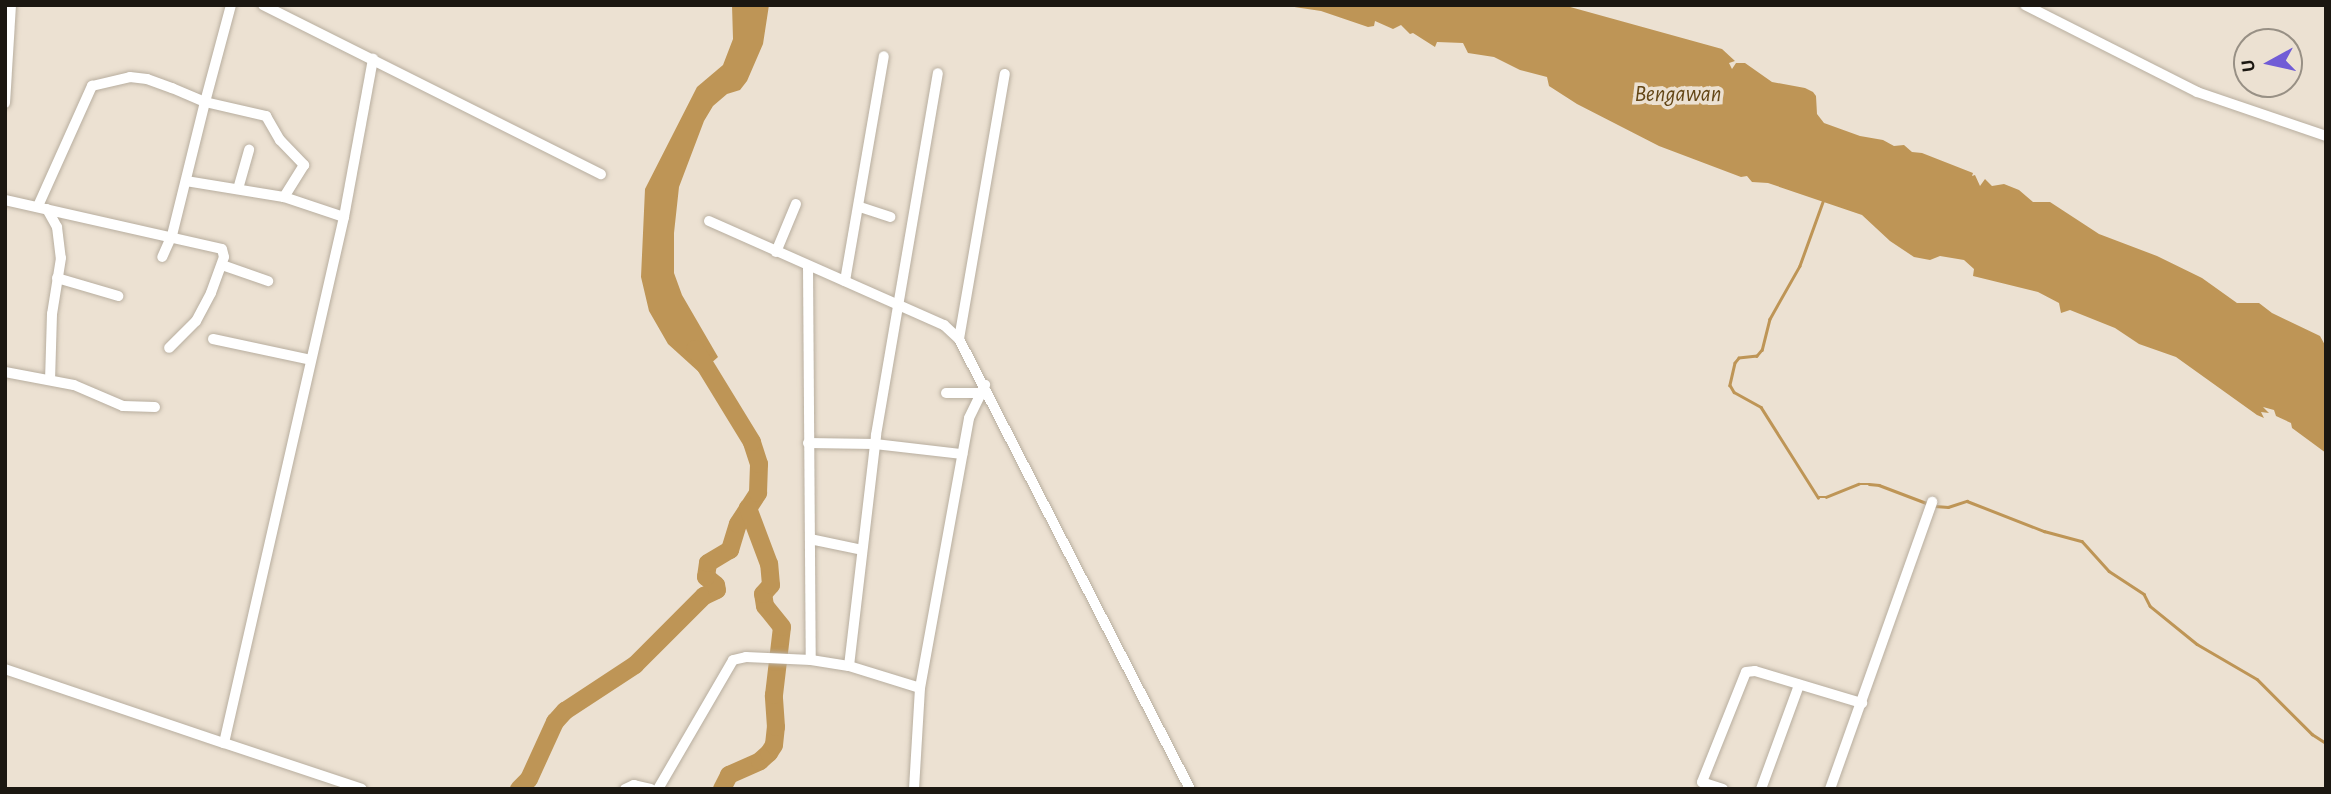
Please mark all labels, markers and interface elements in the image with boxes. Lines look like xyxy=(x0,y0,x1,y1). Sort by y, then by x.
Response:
north arrow xyxy=(2233,28,2303,98)
text: U xyxy=(2238,58,2259,73)
water label: Bengawan xyxy=(1634,81,1722,109)

